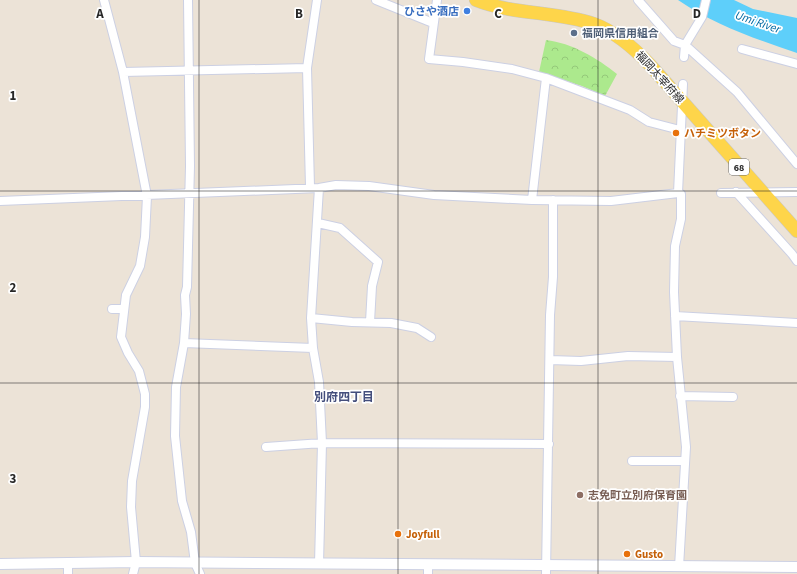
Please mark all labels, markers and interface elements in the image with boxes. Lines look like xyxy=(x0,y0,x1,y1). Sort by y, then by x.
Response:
place label: ひさや酒店 xyxy=(404,4,459,19)
text: A xyxy=(95,5,104,23)
text: B xyxy=(295,5,303,23)
text: C xyxy=(494,5,502,23)
text: D xyxy=(693,5,701,23)
marker: ひさや酒店 xyxy=(462,6,472,16)
water label: Umi River xyxy=(733,7,784,38)
place label: 福岡県信用組合 xyxy=(582,26,659,41)
marker: 福岡県信用組合 xyxy=(569,28,579,38)
street label: 福岡太宰府線 xyxy=(632,48,687,107)
text: 1 xyxy=(10,87,17,105)
place label: ハチミツボタン xyxy=(684,126,761,141)
marker: ハチミツボタン xyxy=(671,128,681,138)
road number: 68 xyxy=(729,159,749,175)
text: 2 xyxy=(10,279,17,297)
district label: 別府四丁目 xyxy=(314,389,374,406)
text: 3 xyxy=(10,470,17,488)
place label: 志免町立別府保育園 xyxy=(588,488,687,503)
marker: 志免町立別府保育園 xyxy=(575,490,585,500)
place label: Joyfull xyxy=(406,527,440,542)
marker: Joyfull xyxy=(393,529,403,539)
place label: Gusto xyxy=(635,547,663,562)
marker: Gusto xyxy=(622,549,632,559)

